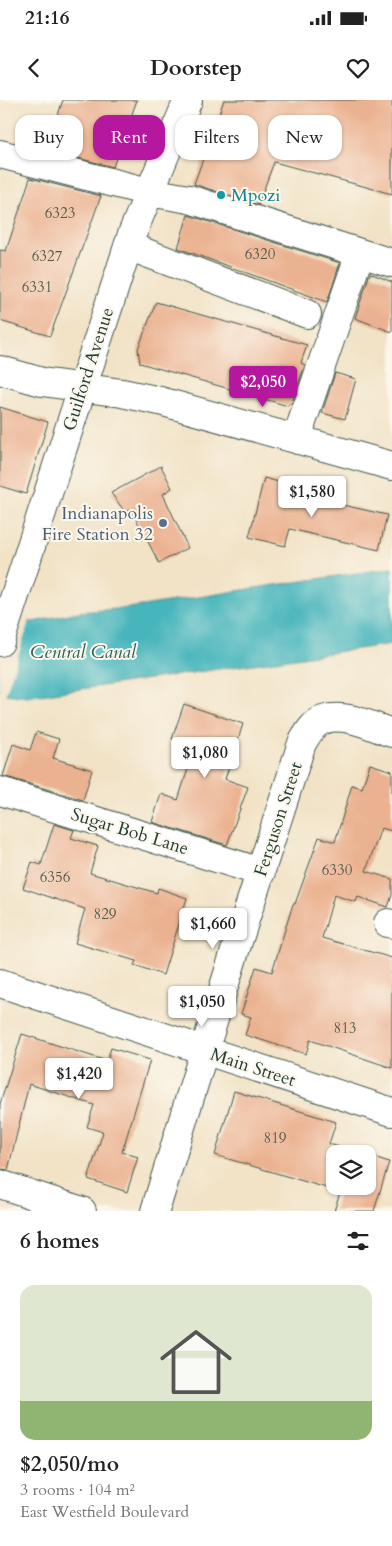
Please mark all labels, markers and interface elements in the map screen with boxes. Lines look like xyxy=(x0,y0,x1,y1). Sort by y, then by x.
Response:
text: 21:16 xyxy=(25,5,69,31)
text: Doorstep xyxy=(150,53,242,83)
icon: back xyxy=(20,54,48,82)
icon: heart xyxy=(344,54,372,82)
chip: Buy xyxy=(15,115,83,160)
chip: Rent xyxy=(93,115,165,160)
chip: Filters xyxy=(175,115,258,160)
chip: New xyxy=(268,115,342,160)
place label: Mpozi xyxy=(231,183,280,208)
marker: Mpozi xyxy=(215,189,227,201)
house number: 6323 xyxy=(45,203,75,223)
house number: 6320 xyxy=(245,244,276,264)
house number: 6327 xyxy=(32,246,63,266)
house number: 6331 xyxy=(22,277,52,297)
street label: Guilford Avenue xyxy=(57,304,120,434)
pin: $2,050 xyxy=(222,366,304,408)
text: $2,050 xyxy=(240,371,286,393)
pin: $1,580 xyxy=(271,476,353,518)
text: $1,580 xyxy=(289,481,335,503)
place label: Indianapolis Fire Station 32 xyxy=(42,501,153,547)
marker: Indianapolis Fire Station 32 xyxy=(157,517,169,529)
water label: Central Canal xyxy=(30,639,137,665)
pin: $1,080 xyxy=(164,736,246,779)
text: $1,080 xyxy=(182,742,228,764)
street label: Ferguson Street xyxy=(248,758,309,880)
street label: Sugar Bob Lane xyxy=(68,802,192,861)
house number: 6330 xyxy=(322,860,353,880)
house number: 6356 xyxy=(40,867,71,887)
house number: 829 xyxy=(93,904,117,924)
pin: $1,660 xyxy=(172,908,254,950)
text: $1,660 xyxy=(190,913,236,935)
pin: $1,050 xyxy=(161,986,243,1028)
text: $1,050 xyxy=(179,991,225,1013)
house number: 813 xyxy=(333,1018,357,1038)
street label: Main Street xyxy=(207,1042,299,1093)
pin: $1,420 xyxy=(38,1058,120,1100)
text: $1,420 xyxy=(56,1063,102,1085)
house number: 819 xyxy=(263,1128,287,1148)
map controls xyxy=(326,1145,376,1195)
button: layers xyxy=(326,1145,376,1195)
text: 6 homes xyxy=(20,1227,99,1256)
icon: filters xyxy=(344,1227,372,1255)
icon: home xyxy=(151,1317,241,1407)
text: $2,050/mo xyxy=(20,1450,119,1479)
text: 3 rooms · 104 m² xyxy=(20,1479,135,1501)
text: East Westfield Boulevard xyxy=(20,1501,189,1523)

